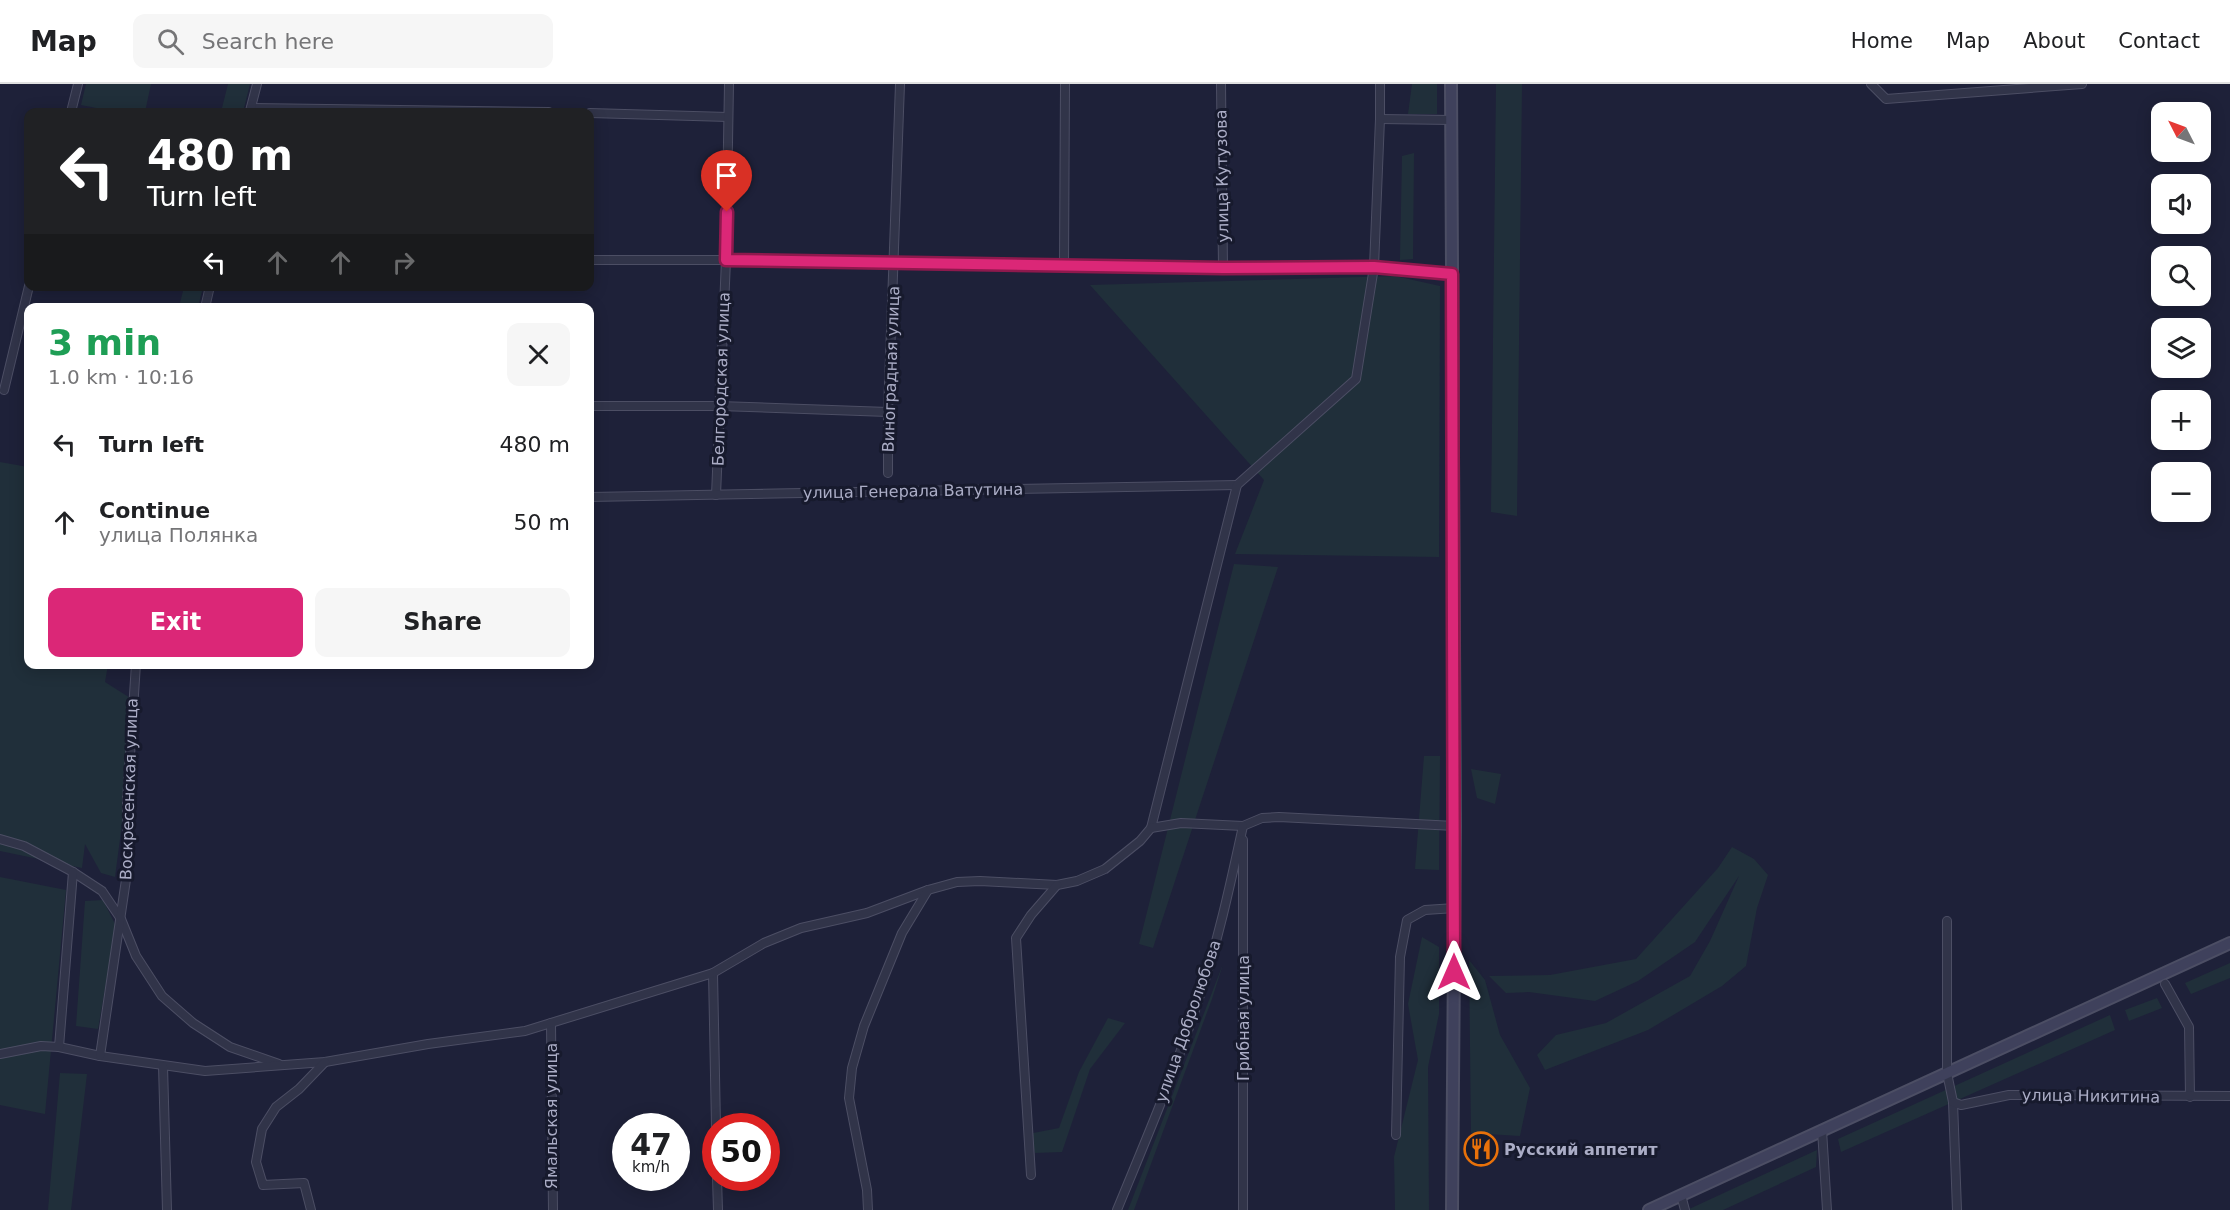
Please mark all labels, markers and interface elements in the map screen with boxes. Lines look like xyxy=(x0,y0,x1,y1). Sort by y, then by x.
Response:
search box xyxy=(133,14,553,68)
text: Map xyxy=(30,25,97,58)
icon: search xyxy=(154,25,187,58)
text: Search here xyxy=(202,29,334,54)
text: Home xyxy=(1851,29,1913,53)
text: Map xyxy=(1946,29,1990,53)
text: About xyxy=(2023,29,2085,53)
text: Contact xyxy=(2118,29,2200,53)
north arrow xyxy=(2151,102,2211,162)
map controls xyxy=(2151,102,2211,522)
street label: улица Кутузова xyxy=(1211,109,1233,243)
text: 480 m xyxy=(147,131,293,180)
icon: left xyxy=(48,132,126,210)
pin xyxy=(701,150,752,212)
icon: arrive xyxy=(710,159,743,192)
button: sound xyxy=(2151,174,2211,234)
text: Turn left xyxy=(147,181,257,212)
icon: left xyxy=(198,246,231,279)
icon: ahead xyxy=(261,246,294,279)
icon: ahead xyxy=(324,246,357,279)
icon: right xyxy=(387,246,420,279)
button: search xyxy=(2151,246,2211,306)
street label: Виноградная улица xyxy=(879,285,903,453)
street label: Белгородская улица xyxy=(708,292,734,466)
button: layers xyxy=(2151,318,2211,378)
text: 3 min xyxy=(48,322,161,363)
button: close xyxy=(507,323,570,386)
text: 1.0 km · 10:16 xyxy=(48,365,194,389)
button: + xyxy=(2151,390,2211,450)
icon: left xyxy=(48,428,81,461)
text: Turn left xyxy=(99,432,204,457)
text: 480 m xyxy=(500,432,570,457)
button: − xyxy=(2151,462,2211,522)
street label: улица Генерала Ватутина xyxy=(803,480,1023,502)
text: Continue xyxy=(99,498,210,523)
icon: ahead xyxy=(48,506,81,539)
text: 50 m xyxy=(514,510,570,535)
text: улица Полянка xyxy=(99,523,258,547)
button: Exit xyxy=(48,588,303,657)
button: Share xyxy=(315,588,570,657)
street label: Воскресенская улица xyxy=(116,698,142,880)
street label: улица Добролюбова xyxy=(1151,937,1225,1105)
position arrow xyxy=(1422,940,1486,1004)
street label: Грибная улица xyxy=(1234,955,1253,1081)
street label: Ямальская улица xyxy=(542,1043,561,1189)
street label: улица Никитина xyxy=(2022,1085,2160,1107)
speed limit sign: 50 xyxy=(702,1113,780,1191)
text: 47 xyxy=(630,1127,672,1162)
restaurant icon: Русский аппетит xyxy=(1463,1131,1499,1167)
place label: Русский аппетит xyxy=(1504,1140,1658,1159)
text: km/h xyxy=(632,1158,670,1176)

